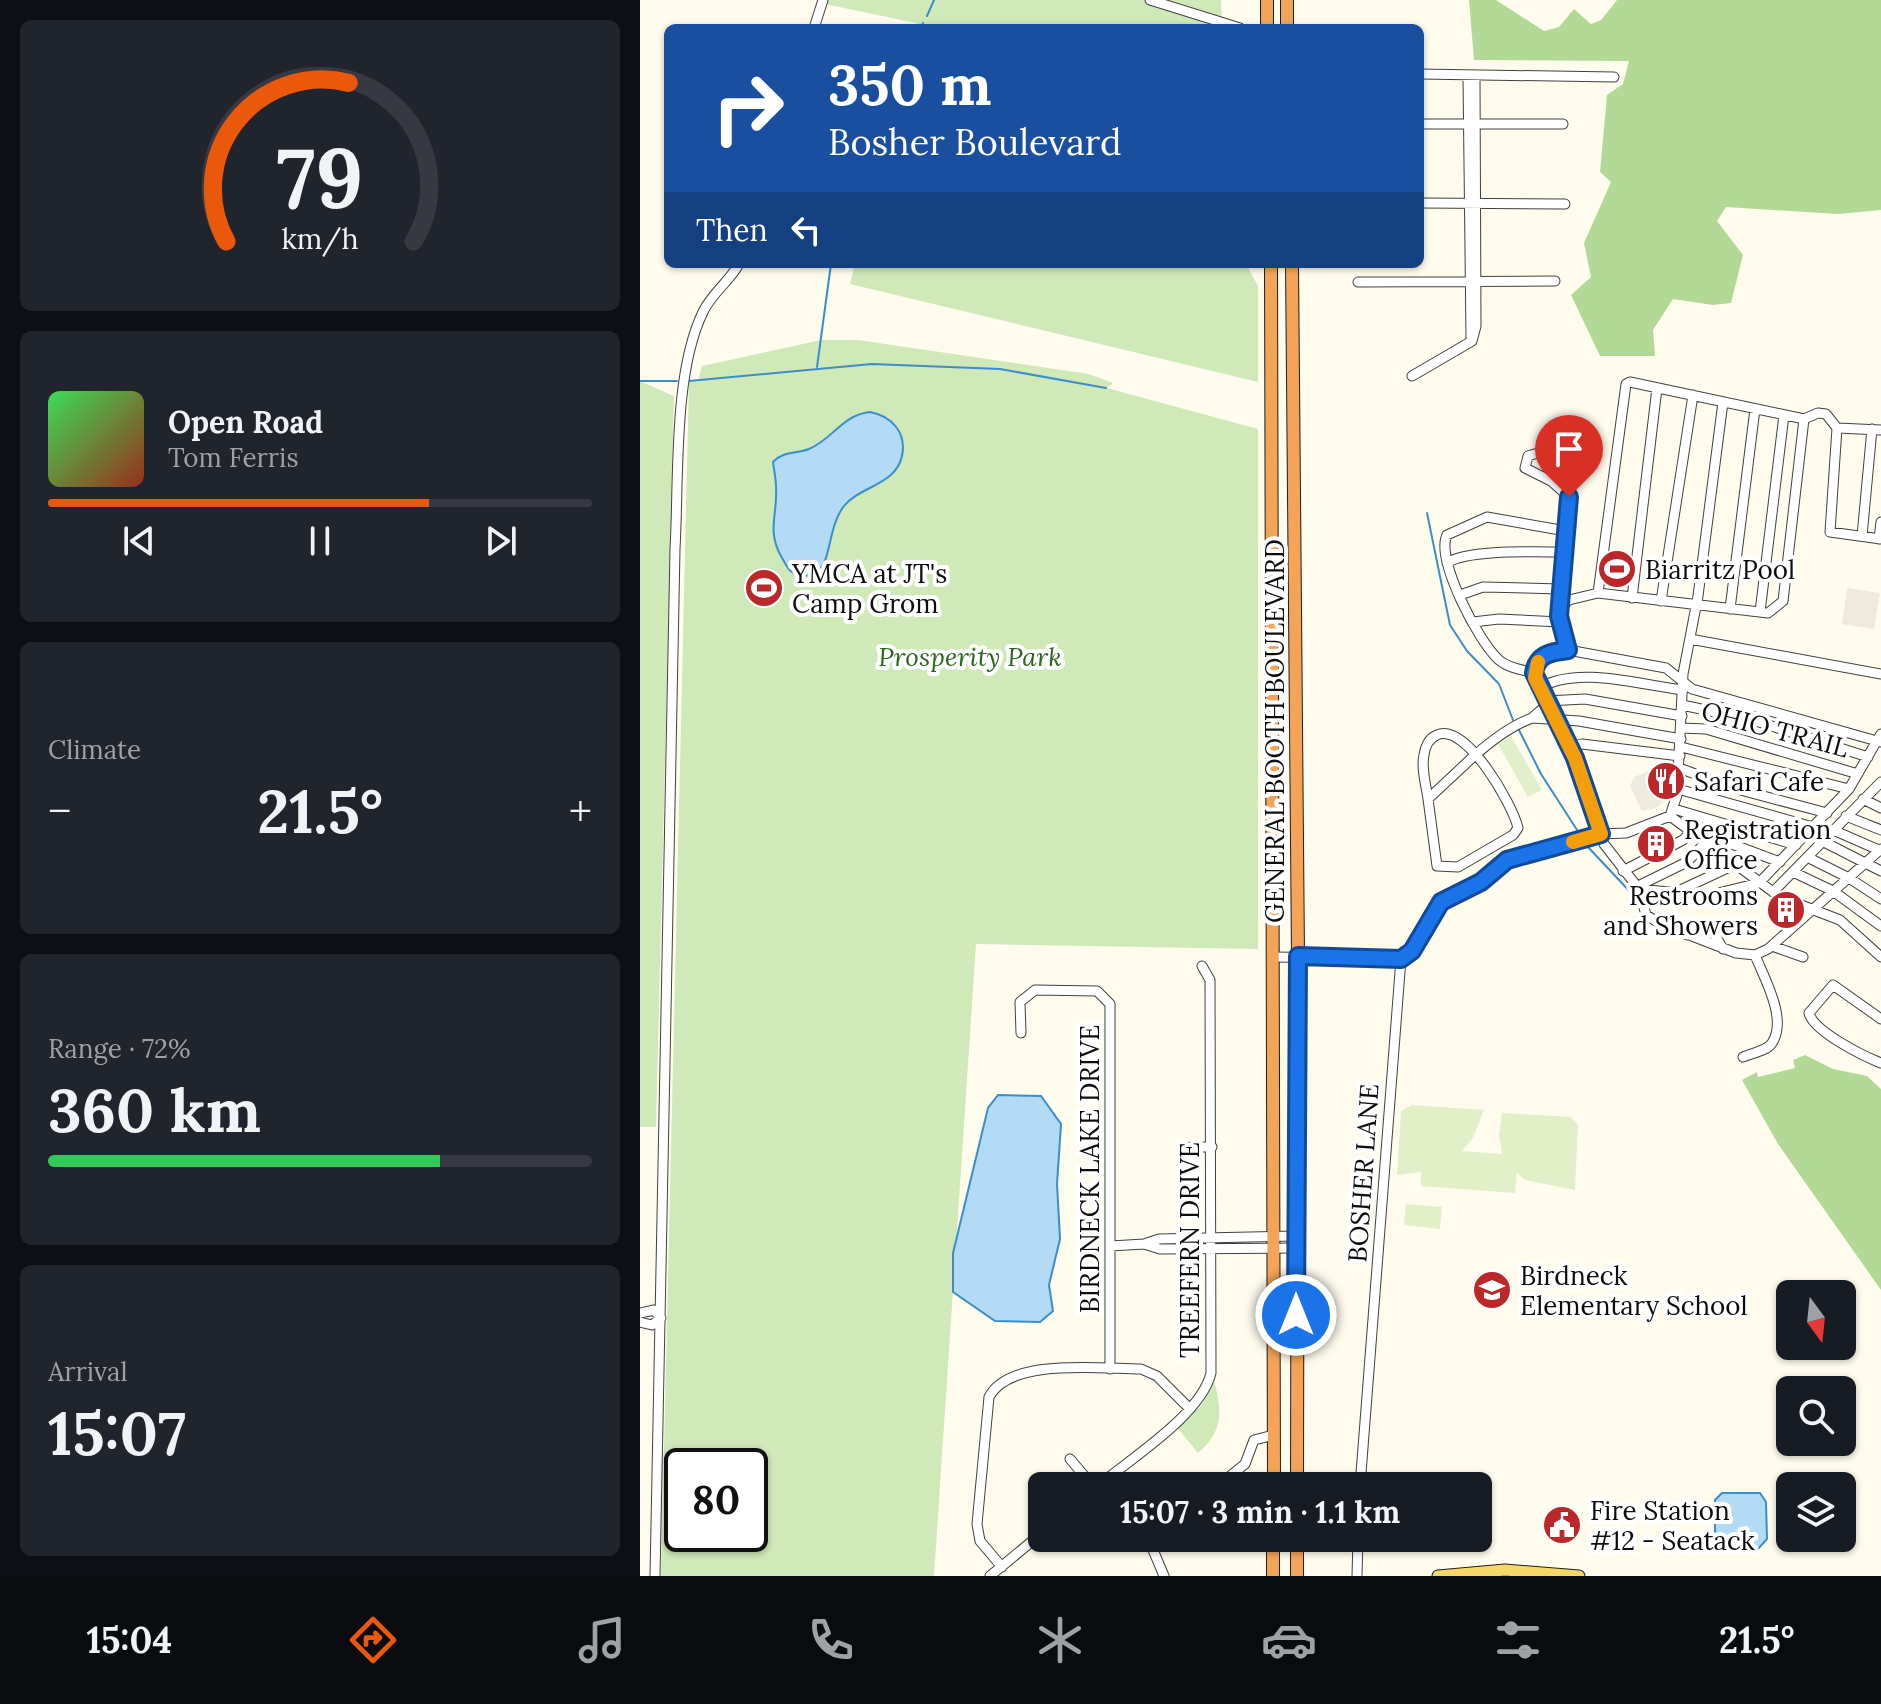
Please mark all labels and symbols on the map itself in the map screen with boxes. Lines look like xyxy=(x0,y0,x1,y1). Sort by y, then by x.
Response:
pin xyxy=(1535,415,1603,497)
street label: GENERAL BOOTH BOULEVARD xyxy=(1258,539,1291,923)
sports icon: Biarritz Pool xyxy=(1596,548,1638,590)
place label: Biarritz Pool xyxy=(1645,553,1795,586)
place label: YMCA at JT's Camp Grom xyxy=(791,557,947,620)
sports icon: YMCA at JT's Camp Grom xyxy=(743,567,785,609)
park label: Prosperity Park xyxy=(878,640,1062,673)
street label: OHIO TRAIL xyxy=(1698,694,1852,764)
restaurant icon: Safari Cafe xyxy=(1645,760,1687,802)
place label: Safari Cafe xyxy=(1694,765,1824,798)
place label: Registration Office xyxy=(1684,813,1831,876)
building icon: Registration Office xyxy=(1635,823,1677,865)
place label: Restrooms and Showers xyxy=(1603,879,1758,942)
building icon: Restrooms and Showers xyxy=(1765,889,1807,931)
street label: BIRDNECK LAKE DRIVE xyxy=(1073,1025,1106,1313)
street label: BOSHER LANE xyxy=(1340,1083,1386,1263)
street label: TREEFERN DRIVE xyxy=(1173,1142,1206,1358)
place label: Birdneck Elementary School xyxy=(1520,1259,1748,1322)
school or university icon: Birdneck Elementary School xyxy=(1471,1269,1513,1311)
position arrow xyxy=(1254,1273,1338,1357)
north arrow xyxy=(1776,1280,1856,1360)
speed limit sign: 80 xyxy=(664,1448,768,1552)
place label: Fire Station #12 - Seatack xyxy=(1590,1494,1755,1557)
public building icon: Fire Station #12 - Seatack xyxy=(1541,1504,1583,1546)

